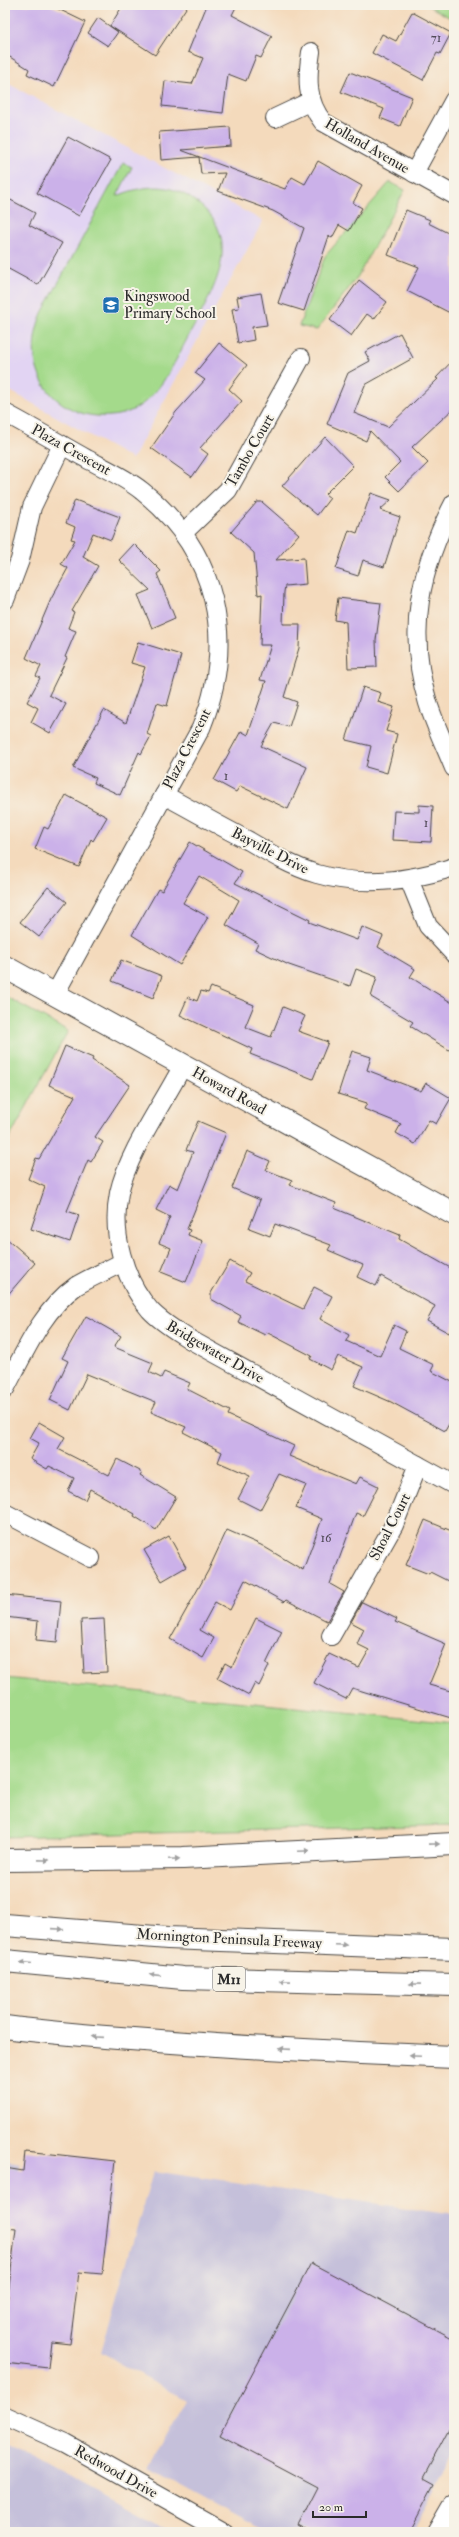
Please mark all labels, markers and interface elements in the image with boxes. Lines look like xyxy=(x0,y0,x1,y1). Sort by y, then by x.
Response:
house number: 71 xyxy=(431,30,442,46)
street label: Holland Avenue xyxy=(321,114,413,178)
place label: Kingswood Primary School xyxy=(124,287,216,323)
school or university icon: Kingswood Primary School xyxy=(101,295,121,315)
street label: Tambo Court xyxy=(221,411,279,491)
street label: Plaza Crescent xyxy=(28,420,114,480)
street label: Plaza Crescent xyxy=(159,705,215,793)
house number: 1 xyxy=(224,768,229,784)
house number: 1 xyxy=(424,815,429,831)
street label: Bayville Drive xyxy=(228,823,312,879)
street label: Howard Road xyxy=(189,1063,270,1119)
street label: Bridgewater Drive xyxy=(163,1316,267,1388)
street label: Shoal Court xyxy=(365,1490,415,1564)
house number: 16 xyxy=(320,1530,333,1546)
one-way arrow xyxy=(428,1841,441,1847)
one-way arrow xyxy=(298,1847,310,1854)
one-way arrow xyxy=(168,1855,180,1862)
one-way arrow xyxy=(38,1857,51,1863)
street label: Mornington Peninsula Freeway xyxy=(136,1925,323,1953)
one-way arrow xyxy=(52,1926,64,1933)
one-way arrow xyxy=(335,1941,347,1948)
one-way arrow xyxy=(20,1960,32,1967)
road number: M11 xyxy=(213,1967,245,1991)
one-way arrow xyxy=(149,1972,161,1979)
one-way arrow xyxy=(279,1977,291,1984)
one-way arrow xyxy=(408,1981,421,1987)
one-way arrow xyxy=(91,2033,104,2040)
one-way arrow xyxy=(279,2046,291,2053)
one-way arrow xyxy=(409,2052,421,2059)
street label: Redwood Drive xyxy=(71,2441,161,2503)
scale bar xyxy=(313,2493,366,2519)
text: 20 m xyxy=(319,2500,344,2515)

